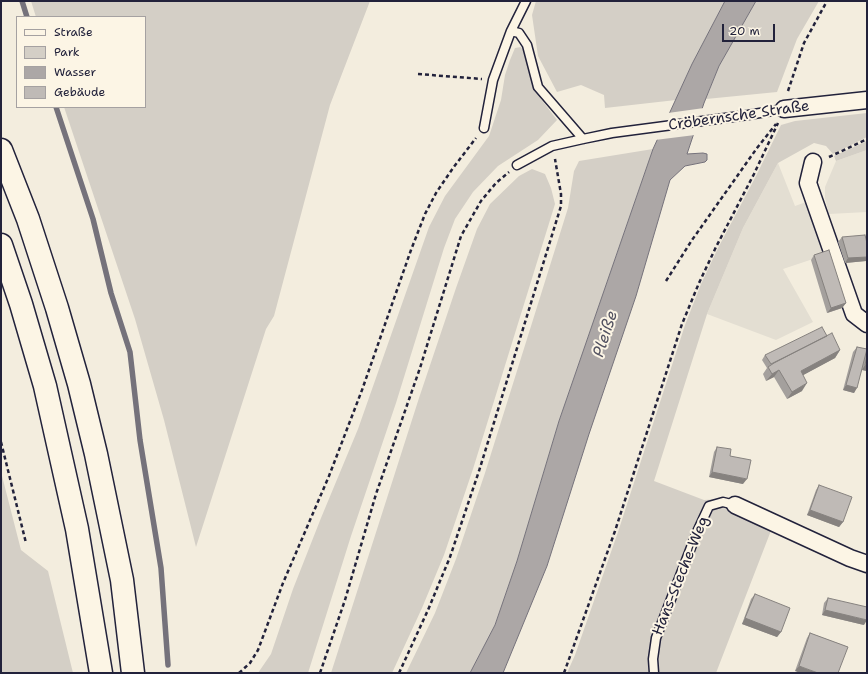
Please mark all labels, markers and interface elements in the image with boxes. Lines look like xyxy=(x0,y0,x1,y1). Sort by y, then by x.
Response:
legend xyxy=(16,16,146,108)
scale bar xyxy=(724,16,777,42)
text: 20 m xyxy=(729,23,760,39)
text: Straße xyxy=(54,24,93,40)
text: Park xyxy=(54,44,80,60)
text: Wasser xyxy=(54,64,96,80)
text: Gebäude xyxy=(54,84,105,100)
street label: Cröbernsche Straße xyxy=(667,97,811,135)
water label: Pleiße xyxy=(589,308,623,360)
street label: Hans-Steche-Weg xyxy=(649,514,713,638)

